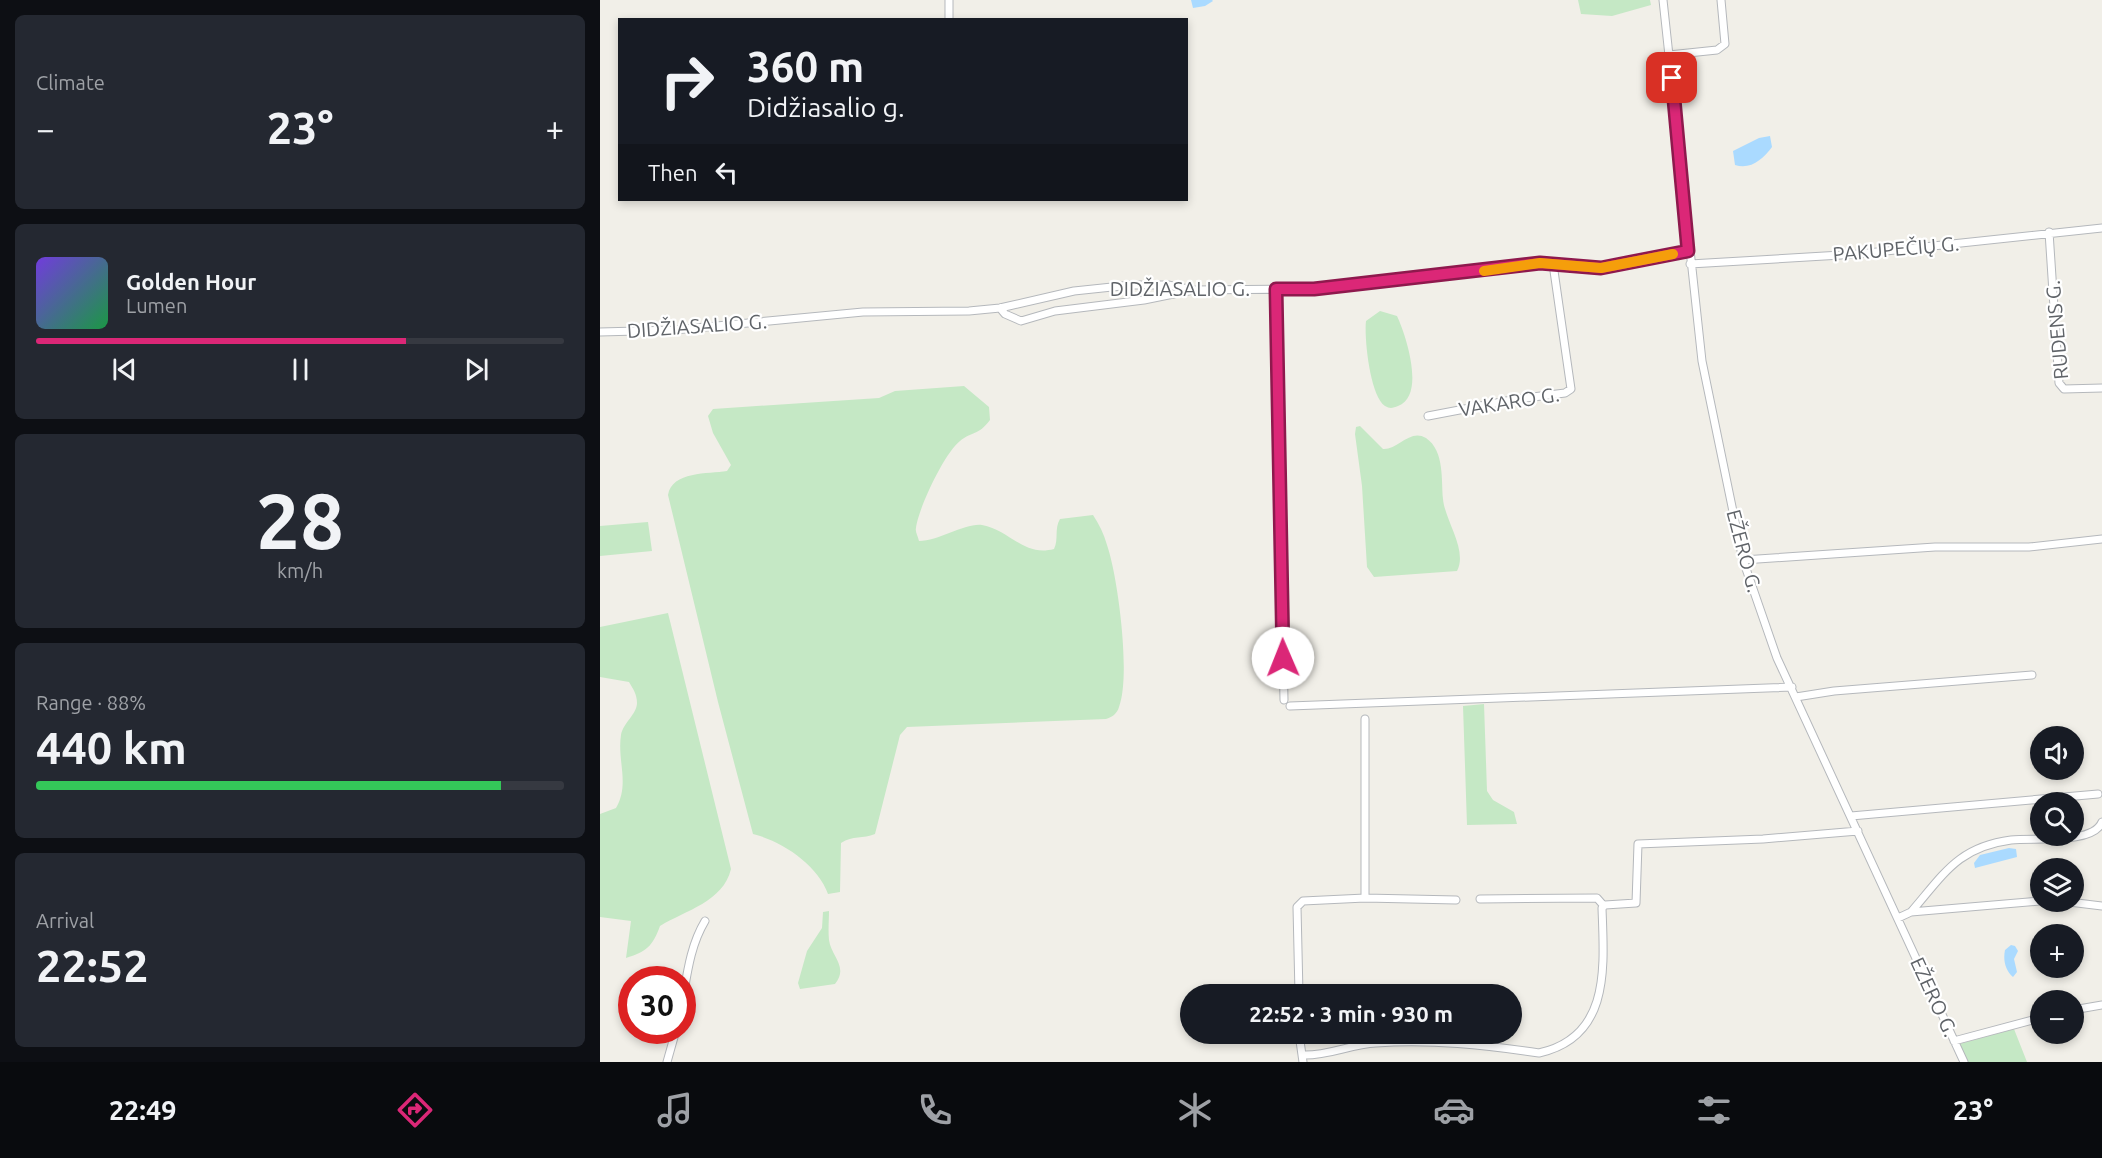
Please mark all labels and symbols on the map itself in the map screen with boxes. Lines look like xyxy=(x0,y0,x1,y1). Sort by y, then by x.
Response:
pin xyxy=(1646,52,1697,103)
street label: PAKUPEČIŲ G. xyxy=(1832,232,1960,265)
street label: DIDŽIASALIO G. xyxy=(1110,277,1250,300)
street label: RUDENS G. xyxy=(2041,280,2072,381)
street label: DIDŽIASALIO G. xyxy=(626,309,768,342)
street label: VAKARO G. xyxy=(1457,382,1561,421)
street label: EŽERO G. xyxy=(1722,507,1767,595)
position arrow xyxy=(1251,626,1315,690)
street label: EŽERO G. xyxy=(1906,953,1963,1040)
speed limit sign: 30 xyxy=(618,966,696,1044)

